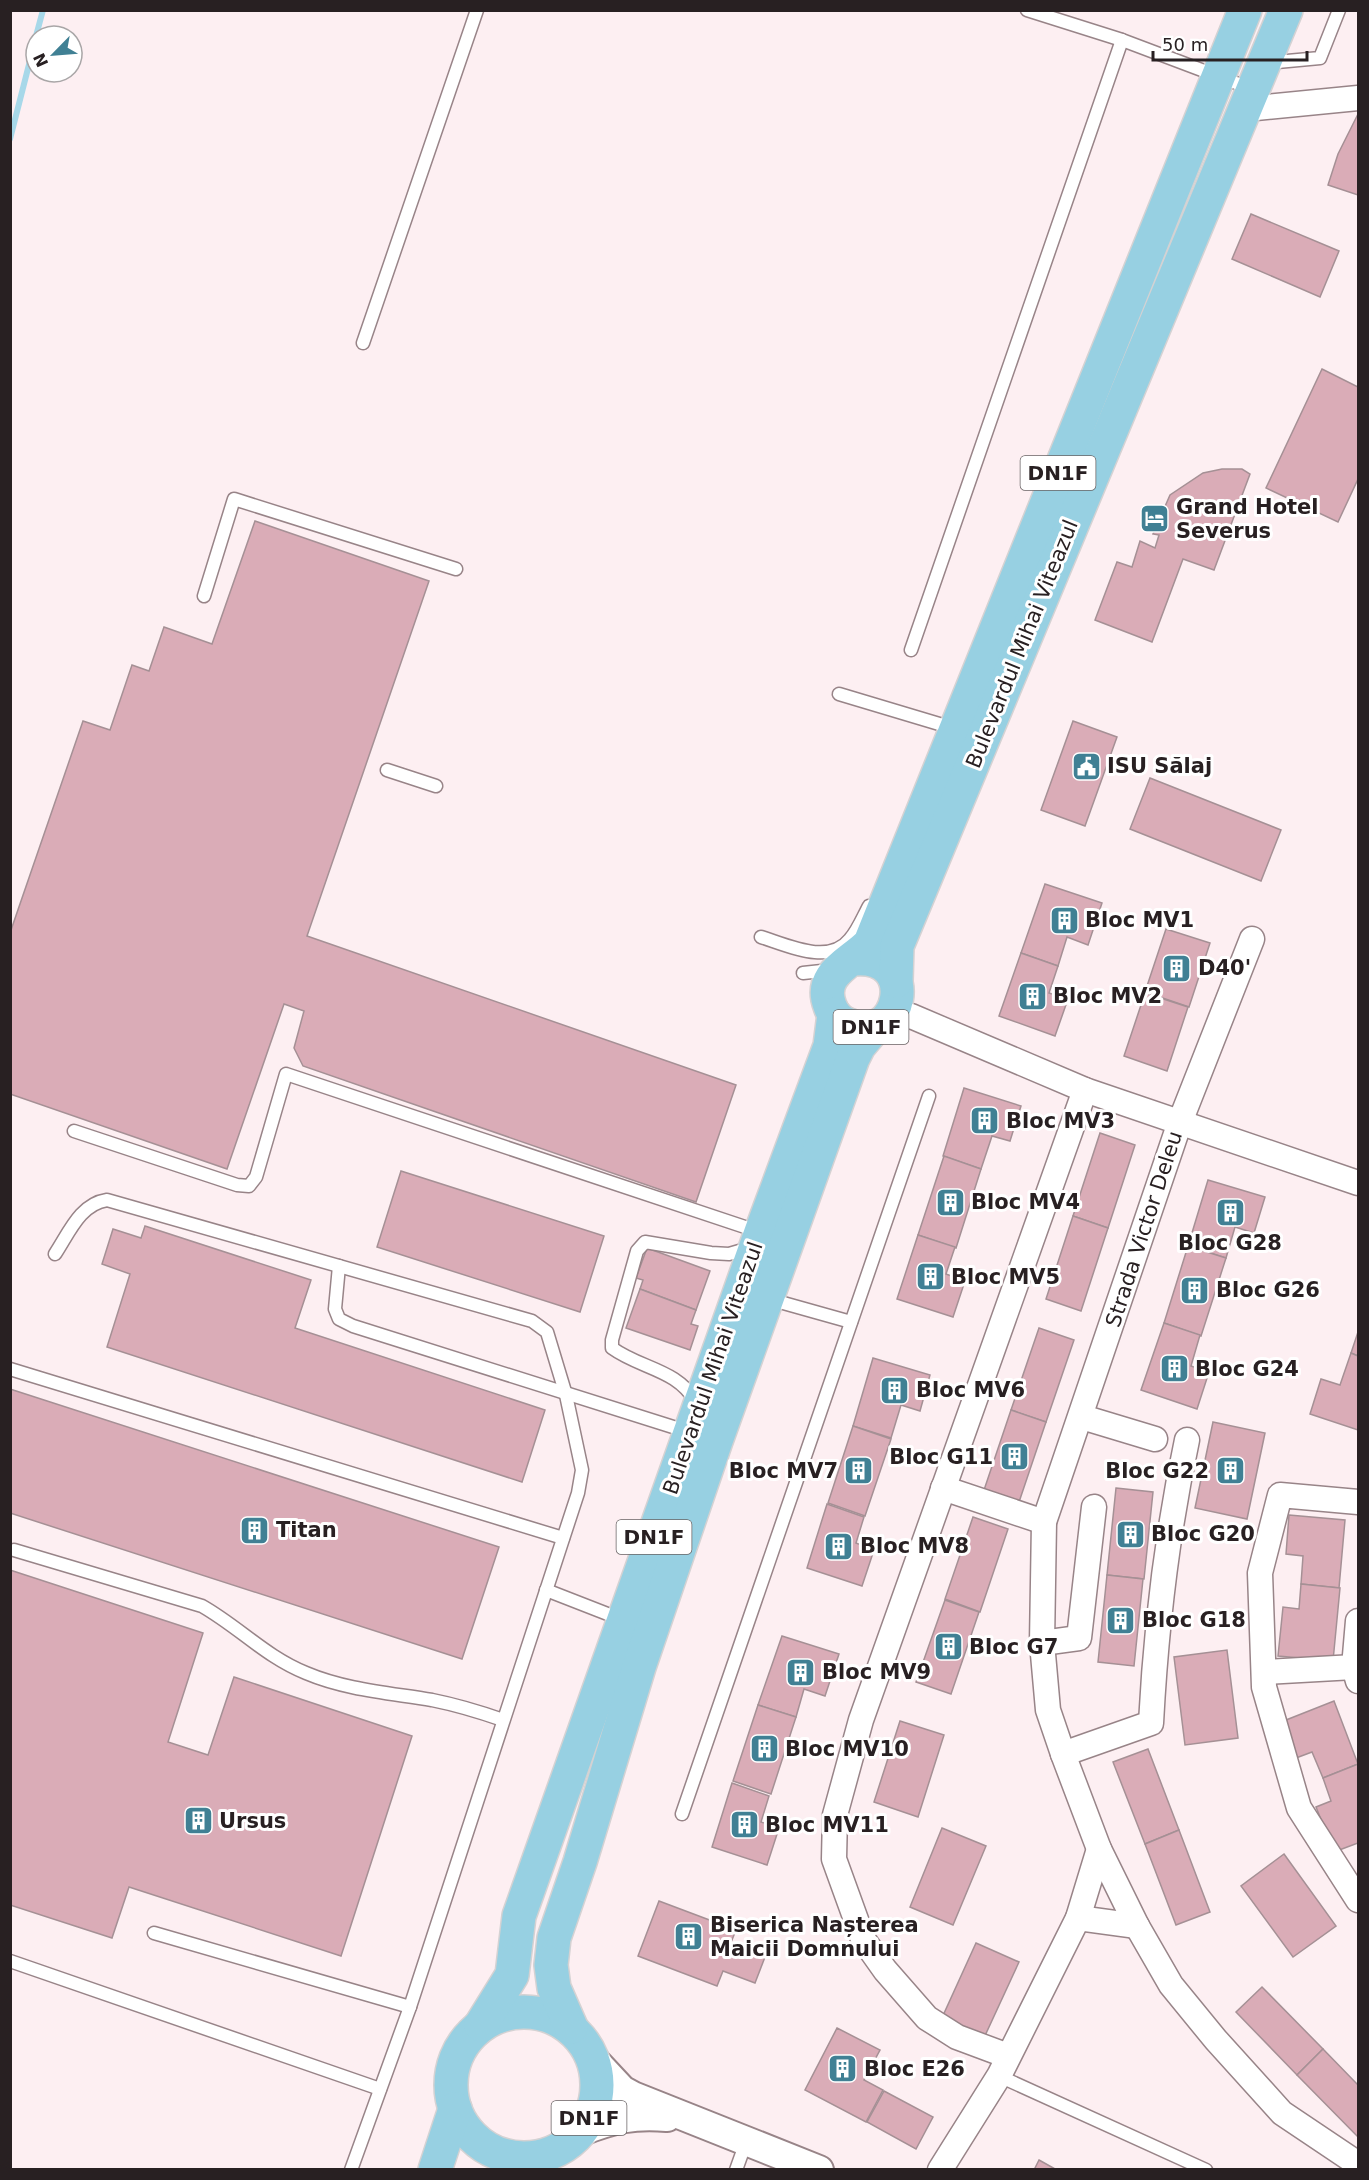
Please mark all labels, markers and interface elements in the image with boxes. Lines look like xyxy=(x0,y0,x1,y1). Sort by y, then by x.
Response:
north arrow xyxy=(24,24,84,84)
scale bar xyxy=(1153,24,1308,62)
text: 50 m xyxy=(1162,34,1208,55)
text: N xyxy=(29,50,52,70)
road number: DN1F xyxy=(1020,456,1096,490)
place label: Grand Hotel Severus xyxy=(1176,495,1319,543)
hotel icon: Grand Hotel Severus xyxy=(1139,503,1171,535)
street label: Bulevardul Mihai Viteazul xyxy=(961,516,1083,772)
public building icon: ISU Sălaj xyxy=(1070,750,1102,782)
place label: ISU Sălaj xyxy=(1107,754,1212,778)
building icon: Bloc MV1 xyxy=(1048,904,1080,936)
place label: Bloc MV1 xyxy=(1085,908,1194,932)
building icon: D40' xyxy=(1161,952,1193,984)
place label: D40' xyxy=(1198,956,1251,980)
building icon: Bloc MV2 xyxy=(1016,980,1048,1012)
place label: Bloc MV2 xyxy=(1053,984,1162,1008)
road number: DN1F xyxy=(834,1010,908,1044)
building icon: Bloc MV3 xyxy=(969,1105,1001,1137)
place label: Bloc MV3 xyxy=(1006,1109,1115,1133)
street label: Strada Victor Deleu xyxy=(1101,1128,1187,1330)
building icon: Bloc MV4 xyxy=(934,1186,966,1218)
place label: Bloc MV4 xyxy=(971,1190,1080,1214)
building icon: Bloc G28 xyxy=(1214,1196,1246,1228)
place label: Bloc G28 xyxy=(1178,1231,1282,1255)
street label: Bulevardul Mihai Viteazul xyxy=(658,1238,768,1498)
building icon: Bloc MV5 xyxy=(914,1261,946,1293)
place label: Bloc MV5 xyxy=(951,1265,1060,1289)
building icon: Bloc G26 xyxy=(1179,1274,1211,1306)
place label: Bloc G26 xyxy=(1216,1278,1320,1302)
building icon: Bloc G24 xyxy=(1158,1353,1190,1385)
place label: Bloc G24 xyxy=(1195,1357,1299,1381)
building icon: Bloc MV6 xyxy=(879,1374,911,1406)
place label: Bloc MV6 xyxy=(916,1378,1025,1402)
building icon: Bloc G11 xyxy=(998,1441,1030,1473)
place label: Bloc G11 xyxy=(889,1445,993,1469)
building icon: Bloc MV7 xyxy=(843,1455,875,1487)
building icon: Bloc G22 xyxy=(1214,1455,1246,1487)
place label: Bloc MV7 xyxy=(729,1459,838,1483)
place label: Bloc G22 xyxy=(1105,1459,1209,1483)
building icon: Titan xyxy=(239,1514,271,1546)
place label: Titan xyxy=(276,1518,337,1542)
building icon: Bloc G20 xyxy=(1114,1518,1146,1550)
road number: DN1F xyxy=(616,1520,692,1554)
place label: Bloc G20 xyxy=(1151,1522,1255,1546)
building icon: Bloc MV8 xyxy=(823,1530,855,1562)
place label: Bloc MV8 xyxy=(860,1534,969,1558)
building icon: Bloc G18 xyxy=(1105,1604,1137,1636)
place label: Bloc G18 xyxy=(1142,1608,1246,1632)
building icon: Bloc G7 xyxy=(932,1631,964,1663)
place label: Bloc G7 xyxy=(969,1635,1058,1659)
building icon: Bloc MV9 xyxy=(785,1656,817,1688)
place label: Bloc MV9 xyxy=(822,1660,931,1684)
building icon: Bloc MV10 xyxy=(748,1733,780,1765)
place label: Bloc MV10 xyxy=(785,1737,909,1761)
building icon: Ursus xyxy=(182,1805,214,1837)
place label: Ursus xyxy=(219,1809,286,1833)
building icon: Bloc MV11 xyxy=(728,1809,760,1841)
place label: Bloc MV11 xyxy=(765,1813,889,1837)
place label: Biserica Nașterea Maicii Domnului xyxy=(710,1913,919,1961)
building icon: Biserica Nașterea Maicii Domnului xyxy=(673,1921,705,1953)
building icon: Bloc E26 xyxy=(827,2053,859,2085)
place label: Bloc E26 xyxy=(864,2057,965,2081)
road number: DN1F xyxy=(552,2101,626,2135)

